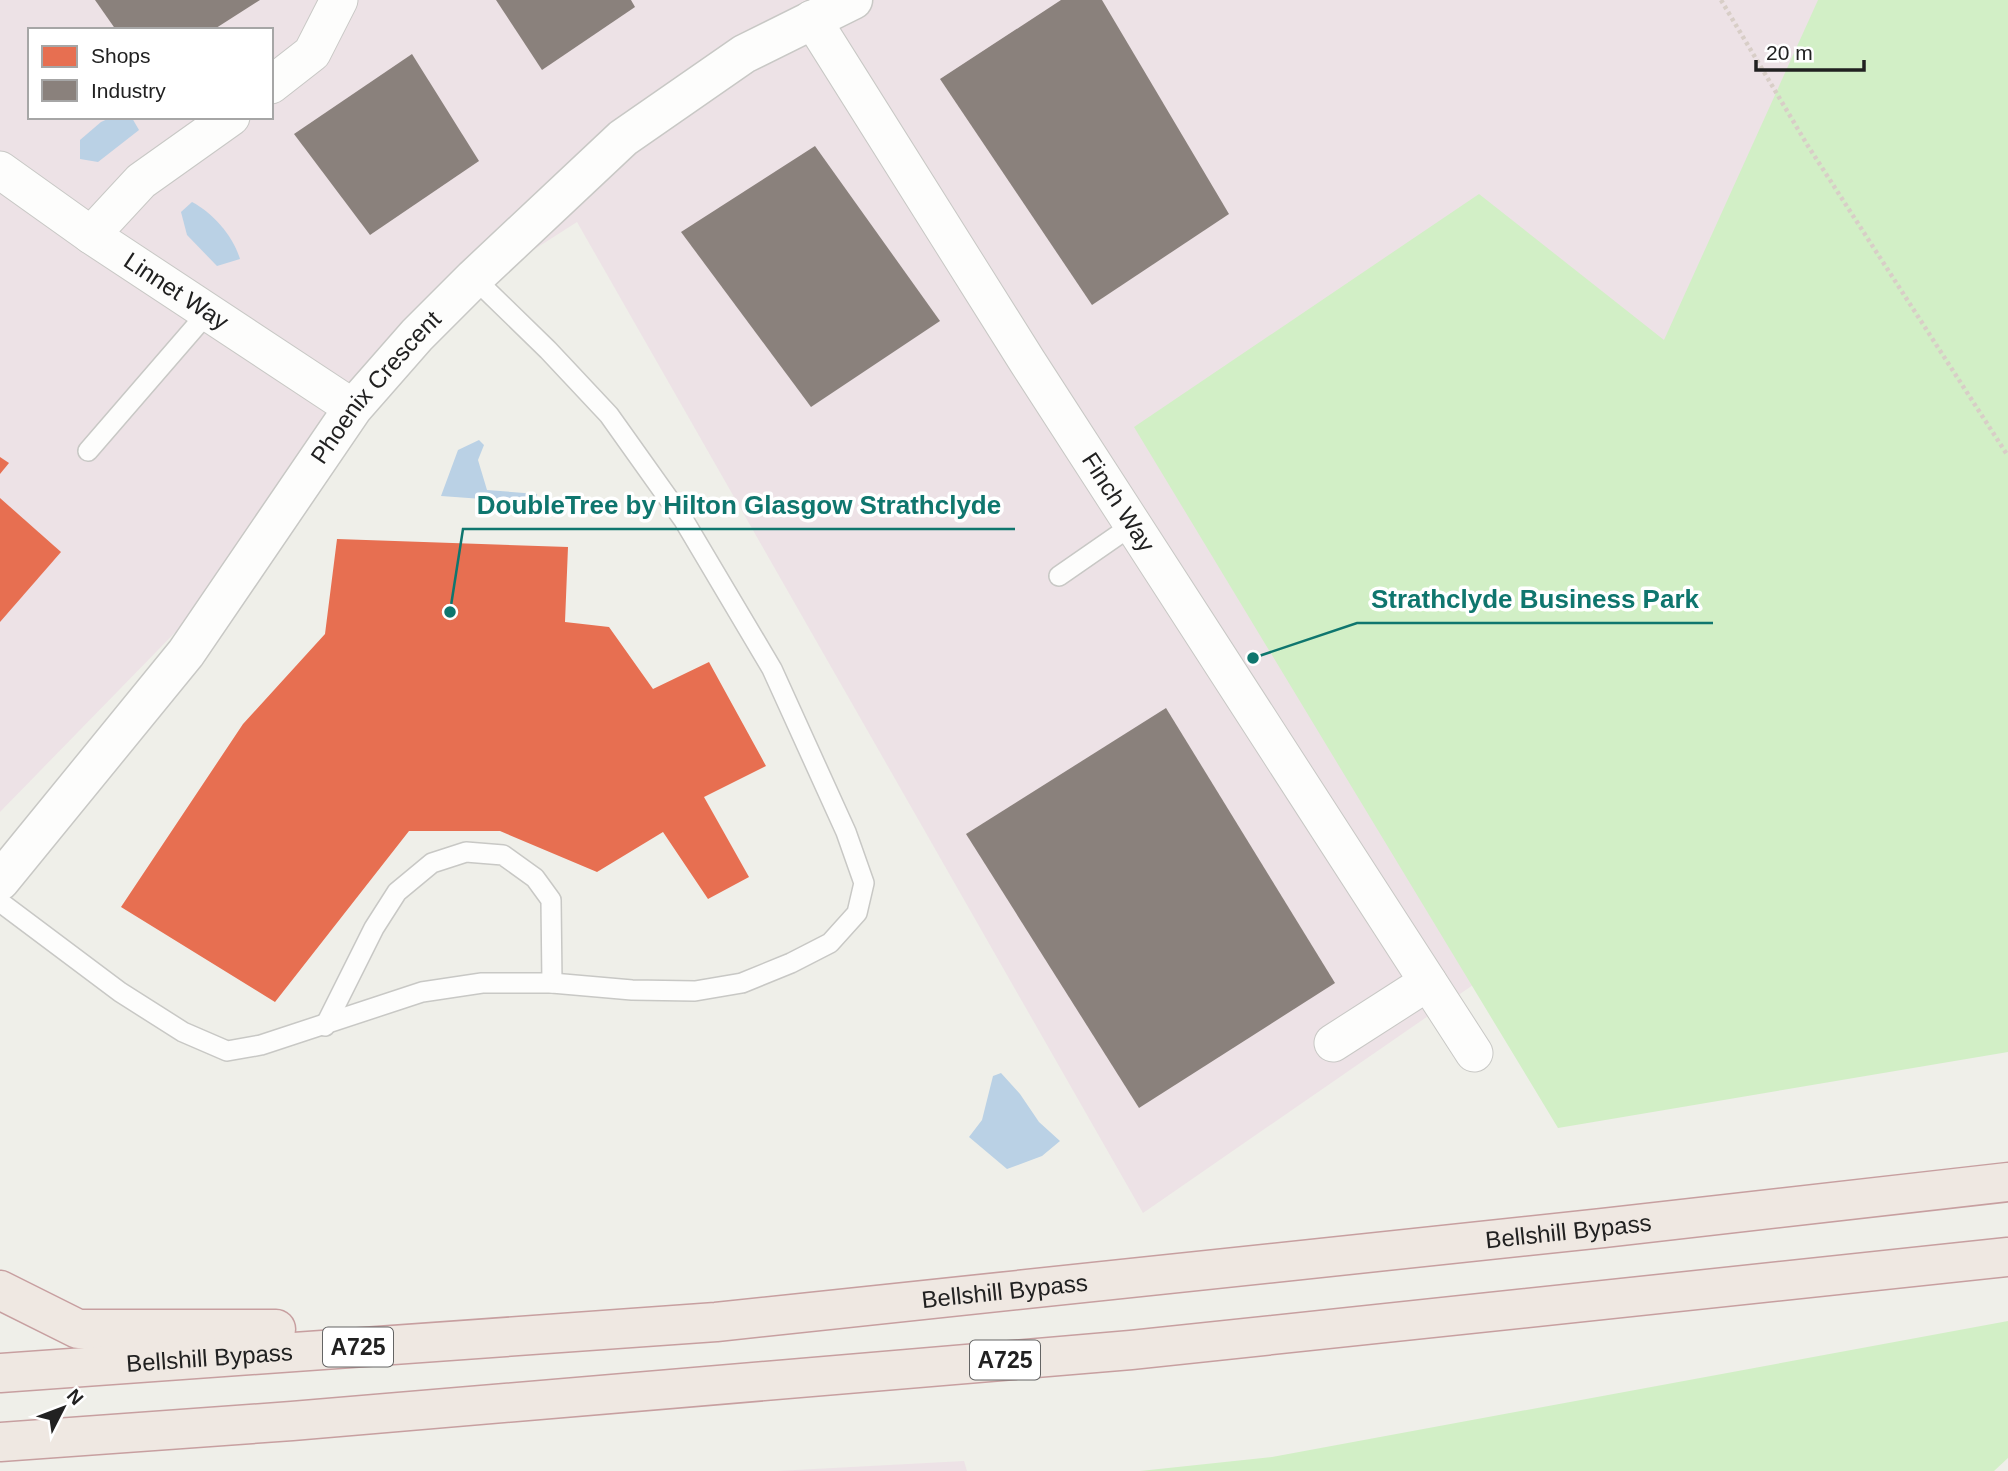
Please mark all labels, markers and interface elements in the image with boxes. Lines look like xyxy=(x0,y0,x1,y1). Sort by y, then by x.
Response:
legend xyxy=(28,28,273,119)
scale bar xyxy=(1756,28,1864,72)
text: 20 m xyxy=(1766,41,1813,64)
text: Shops xyxy=(91,44,151,67)
text: Industry xyxy=(91,79,166,102)
street label: Linnet Way xyxy=(119,247,234,335)
street label: Phoenix Crescent xyxy=(305,305,446,469)
street label: Finch Way xyxy=(1077,447,1160,556)
callout: DoubleTree by Hilton Glasgow Strathclyde xyxy=(463,482,1015,529)
text: DoubleTree by Hilton Glasgow Strathclyde xyxy=(477,490,1001,520)
callout: Strathclyde Business Park xyxy=(1357,576,1713,623)
text: Strathclyde Business Park xyxy=(1371,584,1700,614)
street label: Bellshill Bypass xyxy=(1484,1209,1653,1253)
street label: Bellshill Bypass xyxy=(920,1269,1089,1313)
road number: A725 xyxy=(323,1328,393,1366)
street label: Bellshill Bypass xyxy=(125,1338,294,1377)
road number: A725 xyxy=(970,1340,1040,1380)
north arrow xyxy=(28,1373,98,1443)
text: N xyxy=(63,1385,88,1409)

